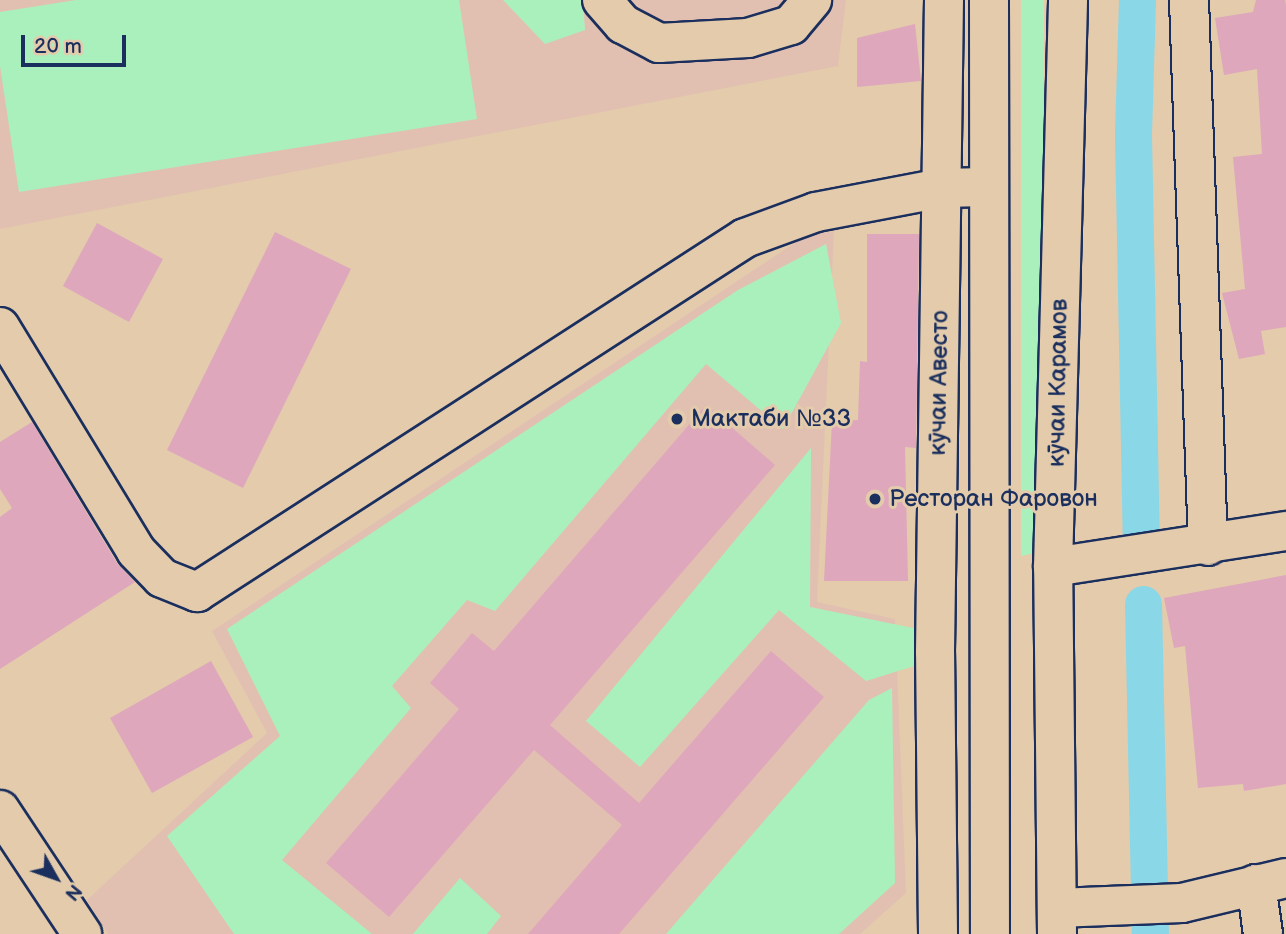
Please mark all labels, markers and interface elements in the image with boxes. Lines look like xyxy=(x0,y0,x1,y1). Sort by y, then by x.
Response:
scale bar xyxy=(24,21,130,65)
text: 20 m xyxy=(34,34,82,59)
street label: кӯчаи Карамов xyxy=(1042,299,1074,467)
street label: кӯчаи Авесто xyxy=(923,310,955,456)
place label: Мактаби №33 xyxy=(691,405,851,433)
marker: Мактаби №33 xyxy=(669,411,685,427)
place label: Ресторан Фаровон xyxy=(889,485,1098,513)
marker: Ресторан Фаровон xyxy=(867,491,883,507)
north arrow xyxy=(21,843,91,913)
text: N xyxy=(59,879,86,905)

